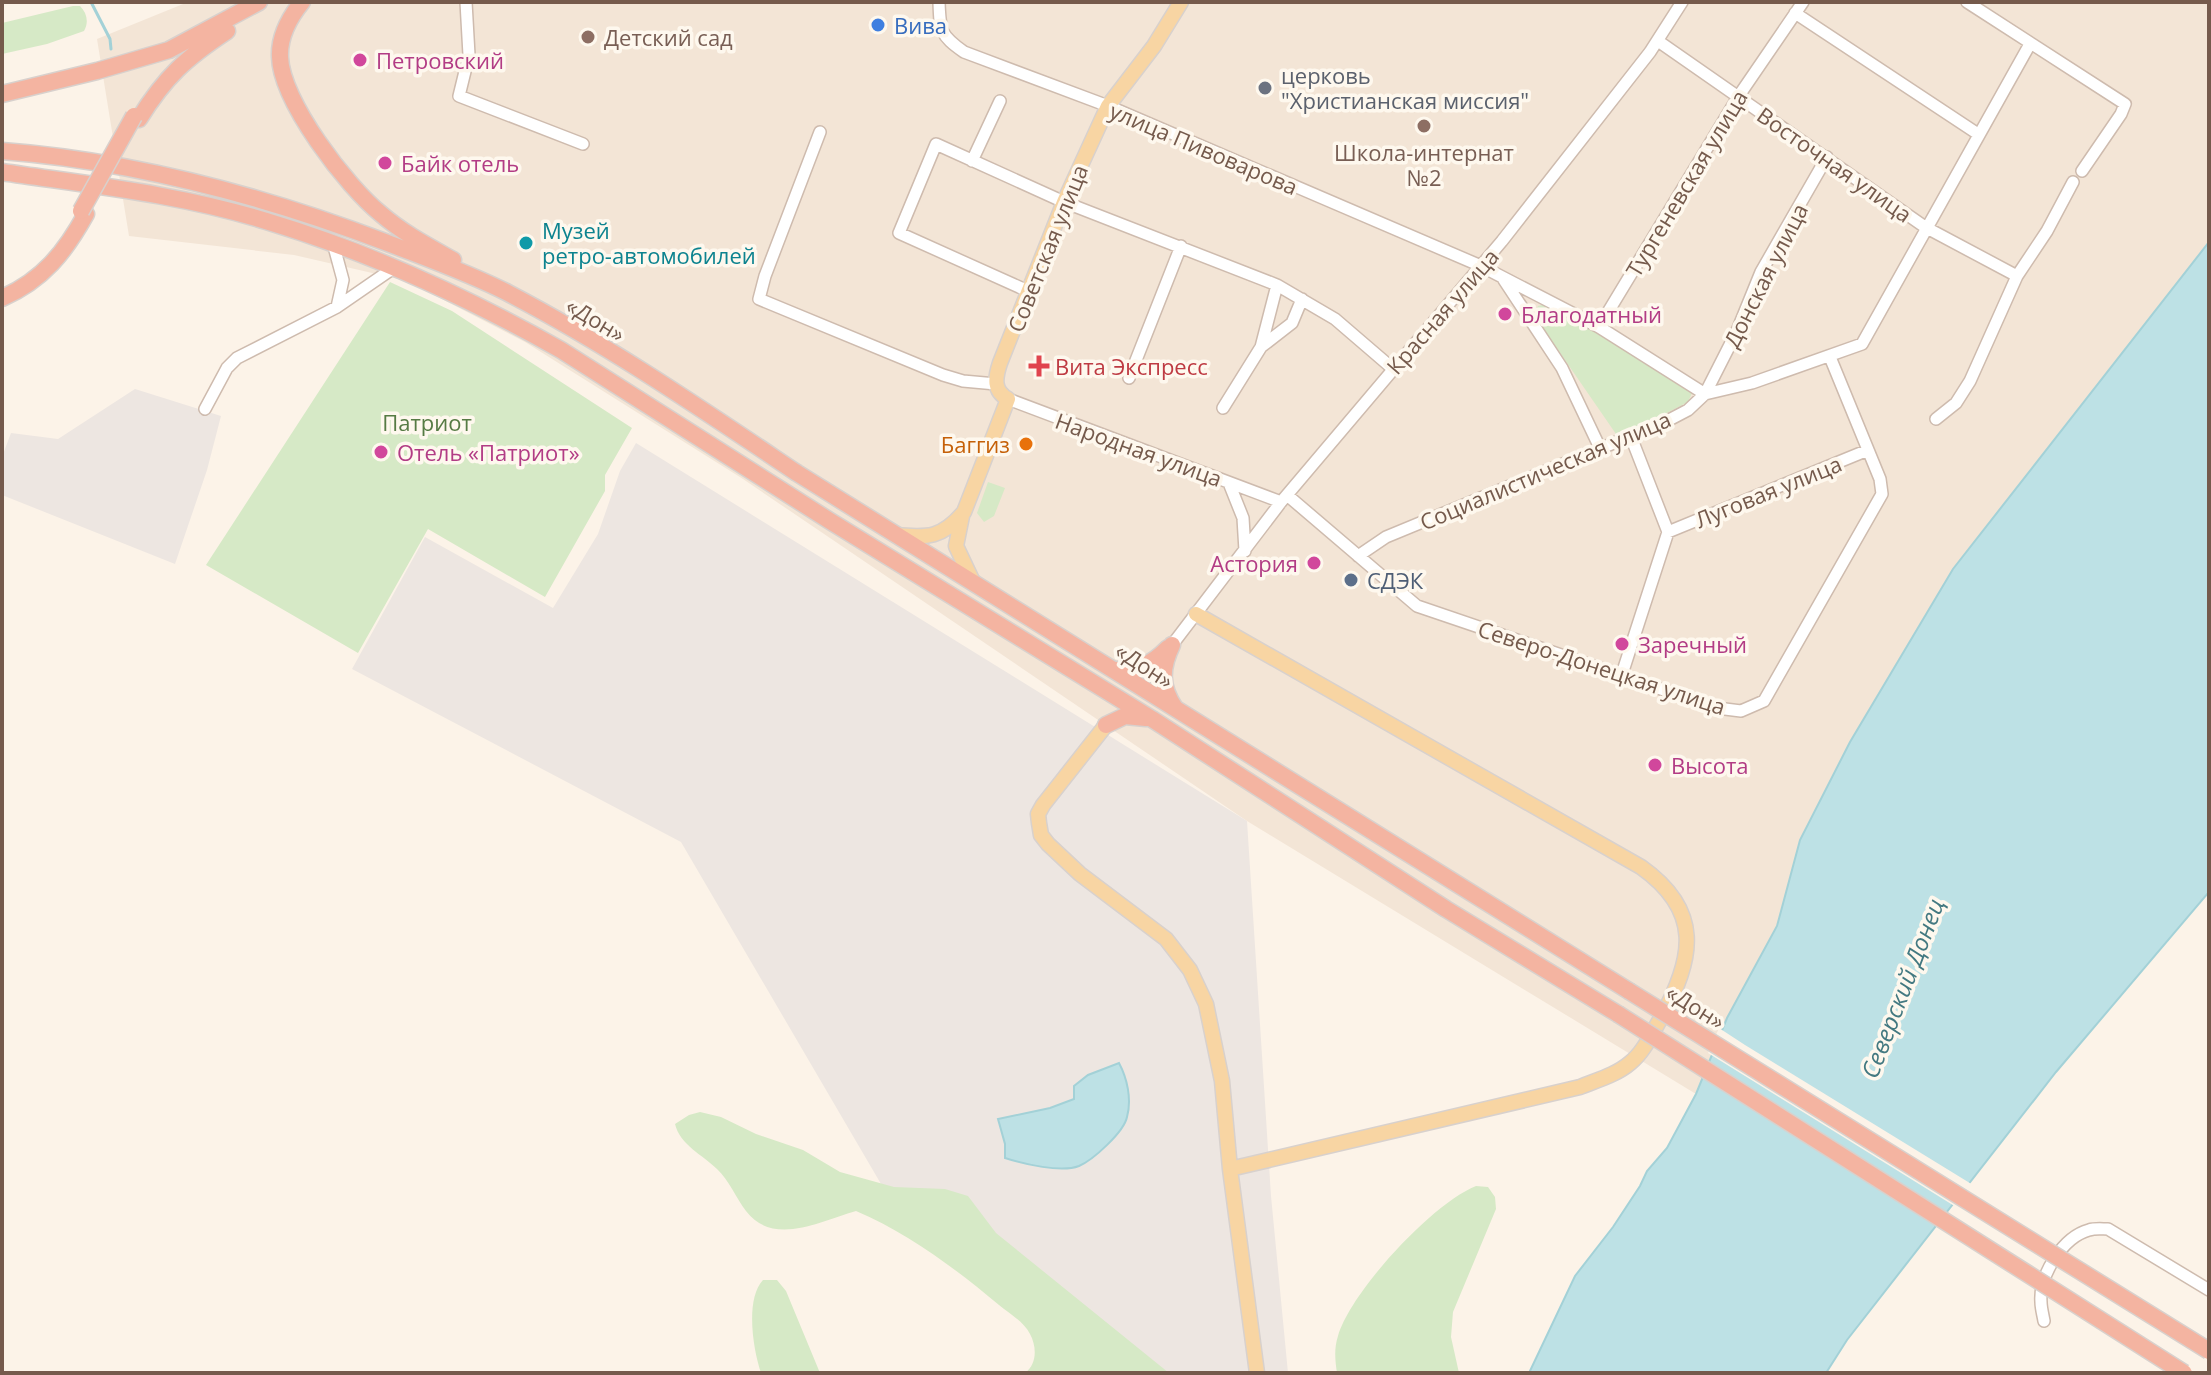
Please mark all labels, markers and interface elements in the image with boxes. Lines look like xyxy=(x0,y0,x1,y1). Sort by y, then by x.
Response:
place label: Вива xyxy=(894,10,947,40)
marker: Вива xyxy=(869,16,887,34)
place label: Детский сад xyxy=(604,22,733,52)
marker: Детский сад xyxy=(579,28,597,46)
place label: Петровский xyxy=(376,45,504,75)
marker: Петровский xyxy=(351,51,369,69)
place label: церковь "Христианская миссия" xyxy=(1281,60,1529,115)
marker: церковь "Христианская миссия" xyxy=(1256,79,1274,97)
street label: Тургеневская улица xyxy=(1618,84,1754,282)
street label: улица Пивоварова xyxy=(1105,95,1303,201)
street label: Восточная улица xyxy=(1752,99,1918,229)
marker: Школа-интернат №2 xyxy=(1415,117,1433,135)
place label: Школа-интернат №2 xyxy=(1334,137,1514,192)
place label: Байк отель xyxy=(401,148,519,178)
marker: Байк отель xyxy=(376,154,394,172)
street label: Советская улица xyxy=(1000,160,1094,336)
street label: Донская улица xyxy=(1716,198,1814,352)
place label: Музей ретро-автомобилей xyxy=(542,215,756,270)
marker: Музей ретро-автомобилей xyxy=(517,234,535,252)
street label: Красная улица xyxy=(1379,242,1505,380)
street label: «Дон» xyxy=(561,290,631,348)
place label: Благодатный xyxy=(1521,299,1662,329)
marker: Благодатный xyxy=(1496,305,1514,323)
place label: Вита Экспресс xyxy=(1055,351,1208,381)
marker: Вита Экспресс xyxy=(1030,357,1048,375)
street label: Социалистическая улица xyxy=(1415,403,1675,537)
street label: Народная улица xyxy=(1051,405,1227,493)
park label: Патриот xyxy=(382,407,472,437)
place label: Баггиз xyxy=(941,429,1010,459)
marker: Баггиз xyxy=(1017,435,1035,453)
place label: Отель «Патриот» xyxy=(397,437,580,467)
marker: Отель «Патриот» xyxy=(372,443,390,461)
street label: Луговая улица xyxy=(1690,448,1846,534)
place label: Астория xyxy=(1210,548,1298,578)
marker: Астория xyxy=(1305,554,1323,572)
place label: СДЭК xyxy=(1367,565,1424,595)
marker: СДЭК xyxy=(1342,571,1360,589)
street label: Северо-Донецкая улица xyxy=(1474,613,1730,721)
place label: Заречный xyxy=(1638,629,1747,659)
street label: «Дон» xyxy=(1110,635,1180,695)
marker: Заречный xyxy=(1613,635,1631,653)
place label: Высота xyxy=(1671,750,1748,780)
marker: Высота xyxy=(1646,756,1664,774)
water label: Северский Донец xyxy=(1853,893,1951,1083)
street label: «Дон» xyxy=(1661,976,1731,1036)

